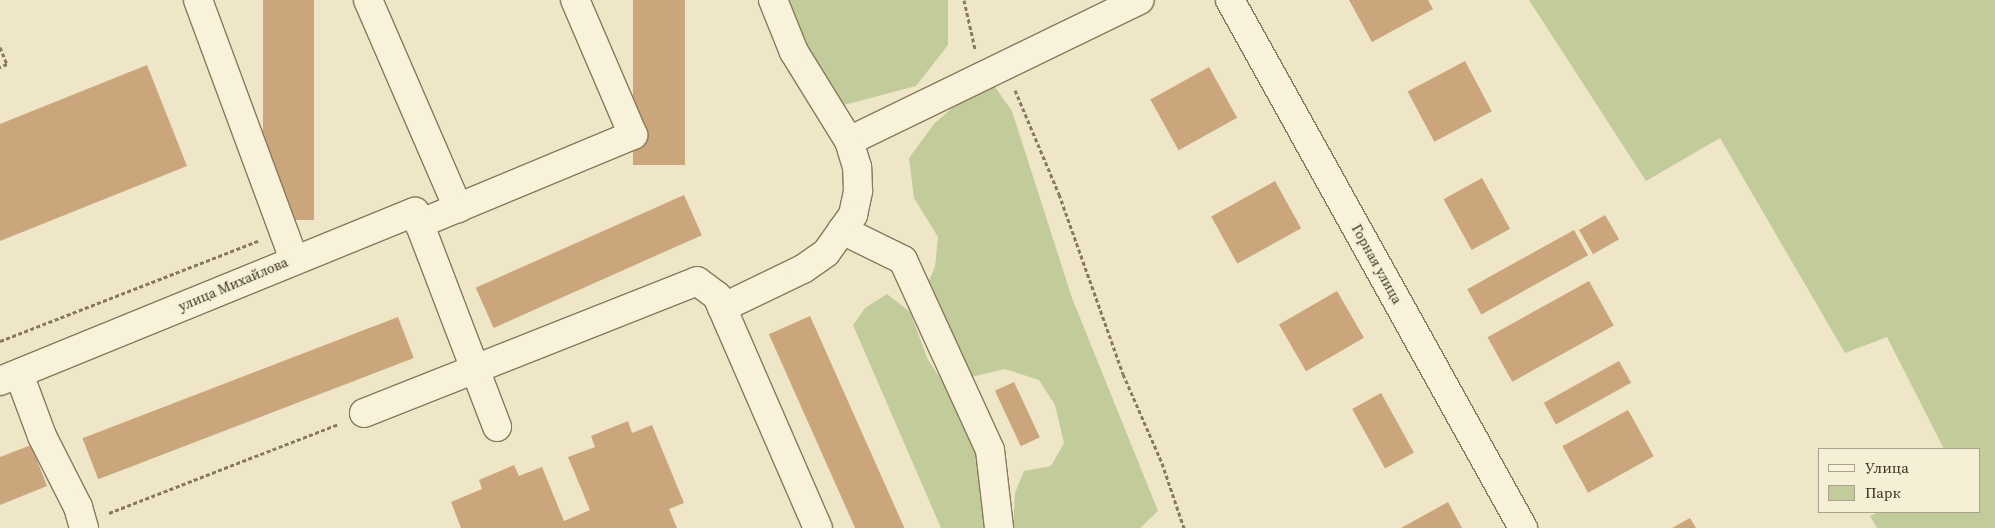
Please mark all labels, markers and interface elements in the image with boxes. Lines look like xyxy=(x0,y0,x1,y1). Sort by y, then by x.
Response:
street label: Горная улица xyxy=(1348,221,1406,307)
street label: улица Михайлова xyxy=(176,253,290,315)
legend xyxy=(1818,448,1980,513)
text: Улица xyxy=(1865,457,1909,478)
text: Парк xyxy=(1865,482,1901,503)

